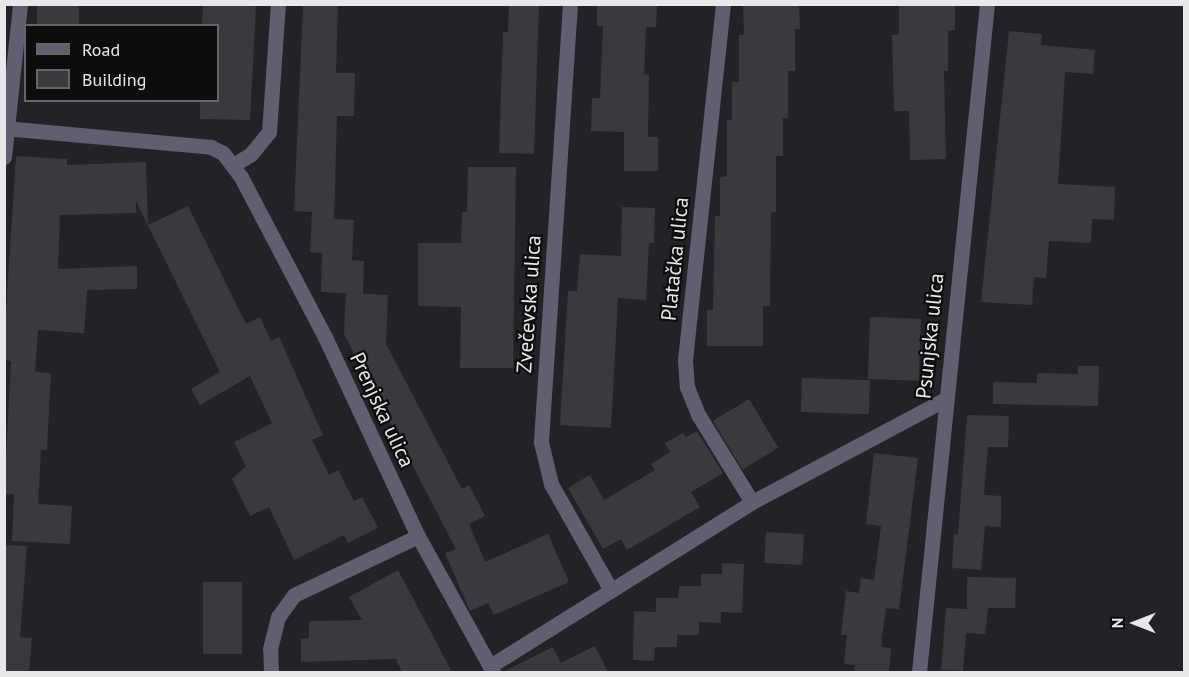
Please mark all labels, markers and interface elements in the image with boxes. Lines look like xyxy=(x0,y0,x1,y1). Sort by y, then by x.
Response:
legend xyxy=(24,24,219,102)
text: Road xyxy=(82,38,120,61)
text: Building xyxy=(82,68,146,91)
street label: Platačka ulica xyxy=(656,196,694,322)
street label: Zvečevska ulica xyxy=(512,234,546,374)
street label: Psunjska ulica xyxy=(911,272,949,400)
street label: Prenjska ulica xyxy=(344,349,420,471)
north arrow xyxy=(1105,593,1165,653)
text: N xyxy=(1107,618,1127,628)

